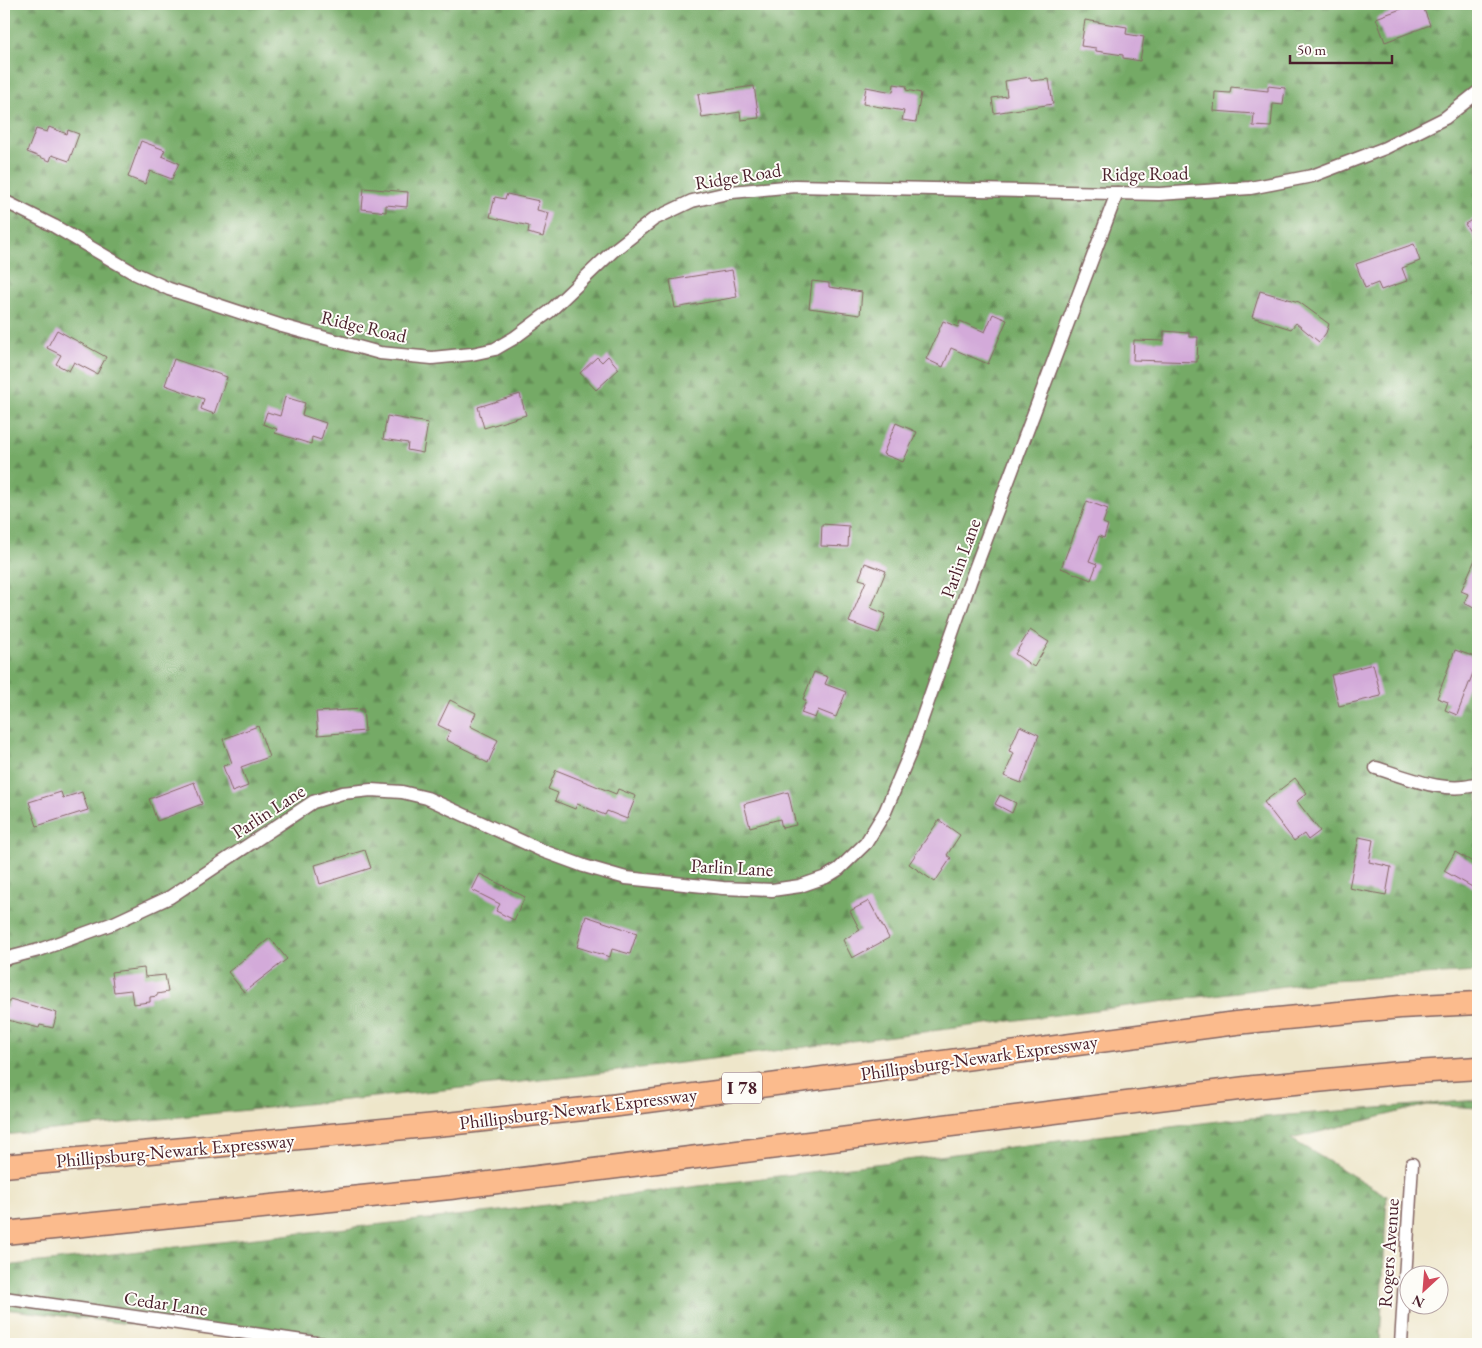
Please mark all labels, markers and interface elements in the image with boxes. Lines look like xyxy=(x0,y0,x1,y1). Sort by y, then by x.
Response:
scale bar xyxy=(1290,32,1392,64)
text: 50 m xyxy=(1297,40,1326,59)
street label: Ridge Road xyxy=(693,157,783,196)
street label: Ridge Road xyxy=(1101,160,1189,187)
street label: Ridge Road xyxy=(319,305,409,349)
street label: Parlin Lane xyxy=(935,515,986,601)
street label: Parlin Lane xyxy=(227,778,310,844)
street label: Parlin Lane xyxy=(690,853,774,882)
street label: Phillipsburg-Newark Expressway xyxy=(859,1028,1100,1087)
road number: I 78 xyxy=(722,1072,762,1104)
street label: Phillipsburg-Newark Expressway xyxy=(458,1081,699,1135)
street label: Phillipsburg-Newark Expressway xyxy=(55,1128,296,1173)
street label: Rogers Avenue xyxy=(1372,1198,1405,1309)
north arrow xyxy=(1400,1266,1450,1316)
street label: Cedar Lane xyxy=(123,1285,209,1322)
text: N xyxy=(1409,1291,1427,1312)

